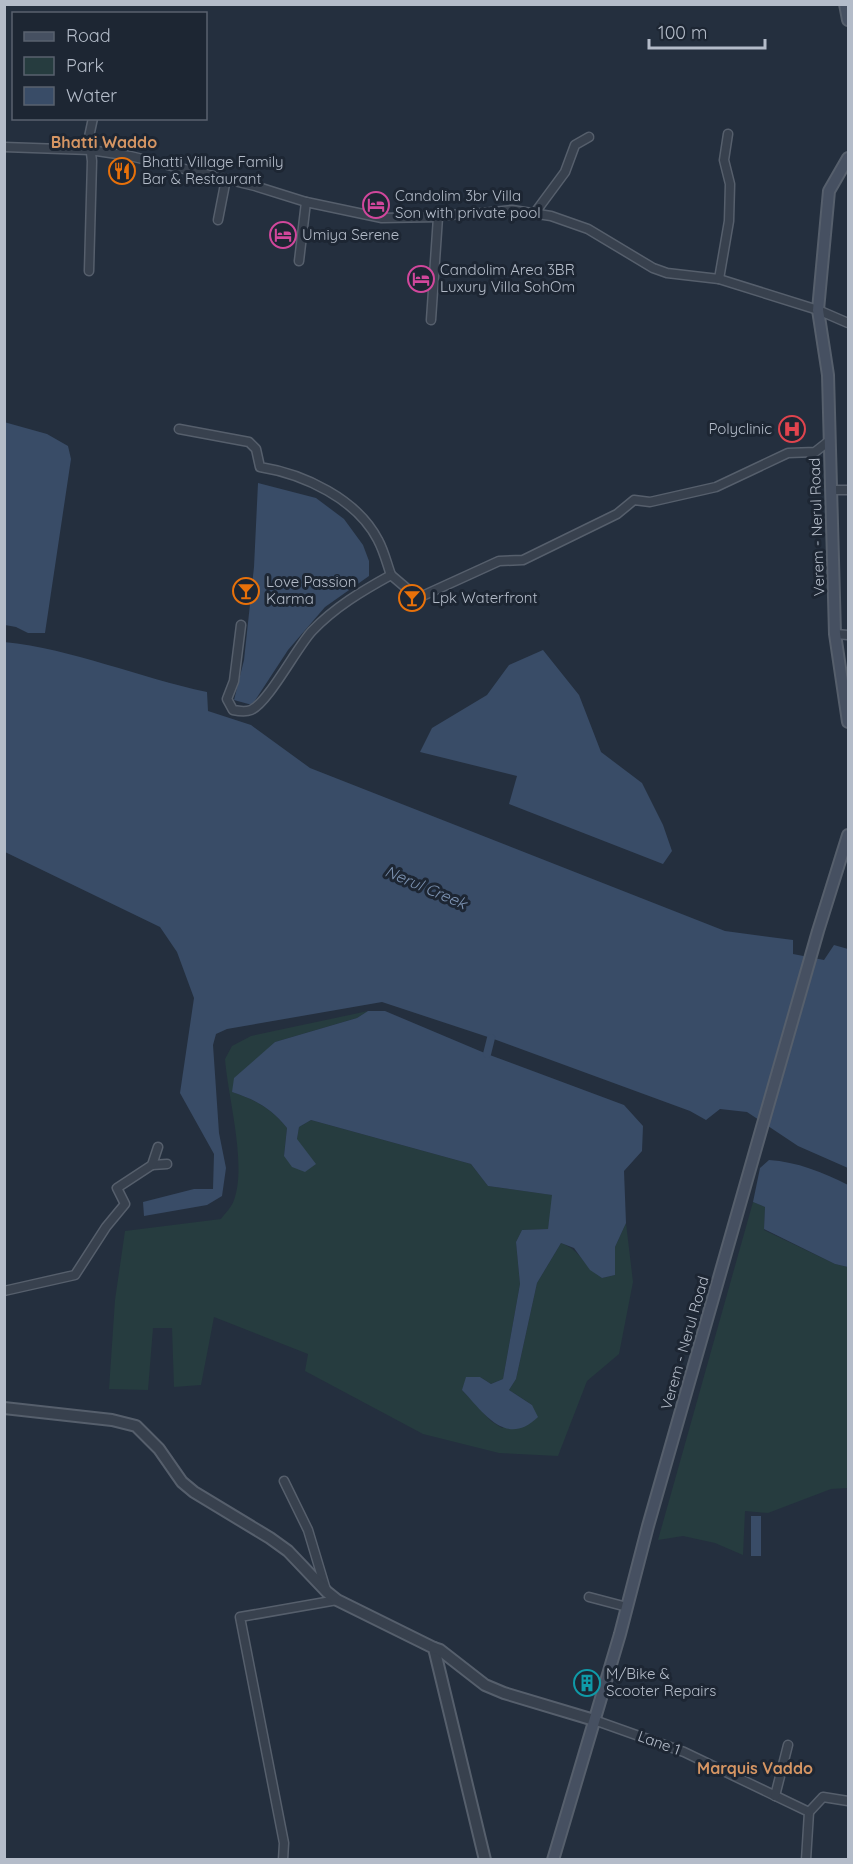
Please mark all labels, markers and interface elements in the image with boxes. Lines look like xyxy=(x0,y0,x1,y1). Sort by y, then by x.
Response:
legend xyxy=(12,12,207,120)
scale bar xyxy=(649,12,764,50)
text: 100 m xyxy=(658,21,707,44)
text: Road xyxy=(66,24,111,47)
text: Park xyxy=(66,54,104,77)
text: Water xyxy=(66,84,117,107)
district label: Bhatti Waddo xyxy=(51,132,157,152)
place label: Bhatti Village Family Bar & Restaurant xyxy=(142,152,284,188)
restaurant icon: Bhatti Village Family Bar & Restaurant xyxy=(107,156,137,186)
place label: Candolim 3br Villa Son with private pool xyxy=(395,186,541,222)
hotel icon: Candolim 3br Villa Son with private pool xyxy=(361,190,391,220)
hotel icon: Umiya Serene xyxy=(268,220,298,250)
place label: Umiya Serene xyxy=(302,225,399,244)
place label: Candolim Area 3BR Luxury Villa SohOm xyxy=(440,260,575,296)
hotel icon: Candolim Area 3BR Luxury Villa SohOm xyxy=(406,264,436,294)
hospital icon: Polyclinic xyxy=(777,414,807,444)
place label: Polyclinic xyxy=(708,419,772,438)
street label: Verem - Nerul Road xyxy=(805,458,828,596)
place label: Love Passion Karma xyxy=(266,572,356,608)
bar icon: Love Passion Karma xyxy=(231,576,261,606)
bar icon: Lpk Waterfront xyxy=(397,583,427,613)
place label: Lpk Waterfront xyxy=(432,588,538,607)
water label: Nerul Creek xyxy=(382,861,471,914)
street label: Verem - Nerul Road xyxy=(656,1274,713,1412)
place label: M/Bike & Scooter Repairs xyxy=(606,1664,716,1700)
building icon: M/Bike & Scooter Repairs xyxy=(572,1668,602,1698)
street label: Lane 1 xyxy=(635,1726,683,1759)
district label: Marquis Vaddo xyxy=(697,1758,813,1778)

